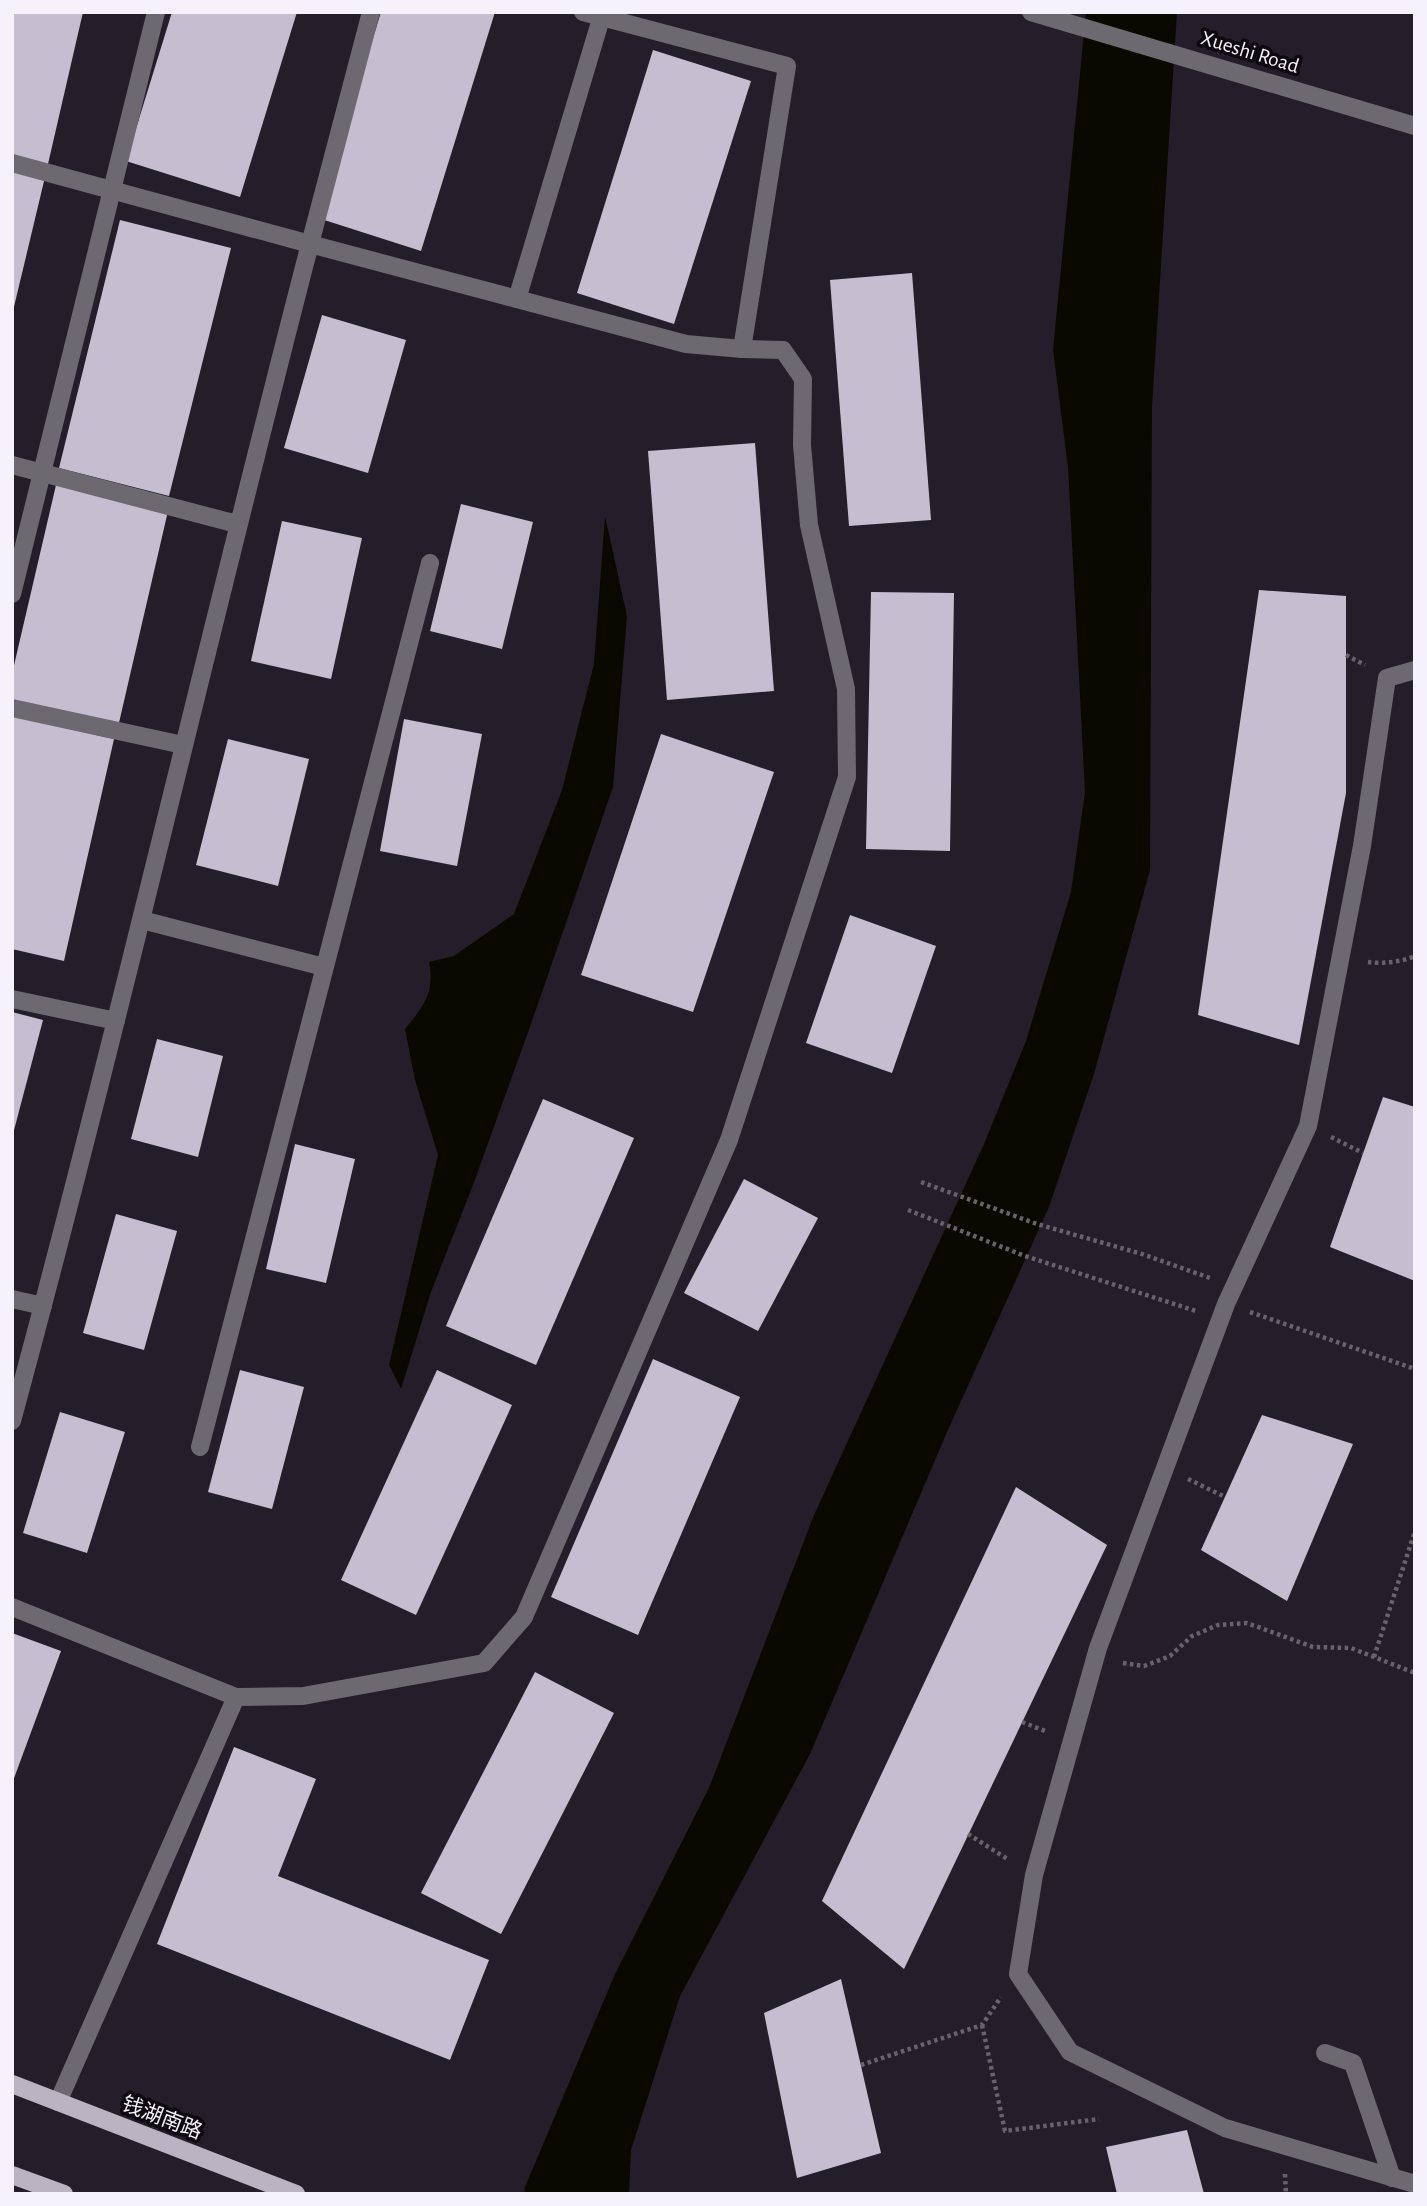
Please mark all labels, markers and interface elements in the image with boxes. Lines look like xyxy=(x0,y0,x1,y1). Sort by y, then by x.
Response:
street label: Xueshi Road xyxy=(1198,27,1302,77)
street label: 钱湖南路 xyxy=(119,2092,205,2143)

